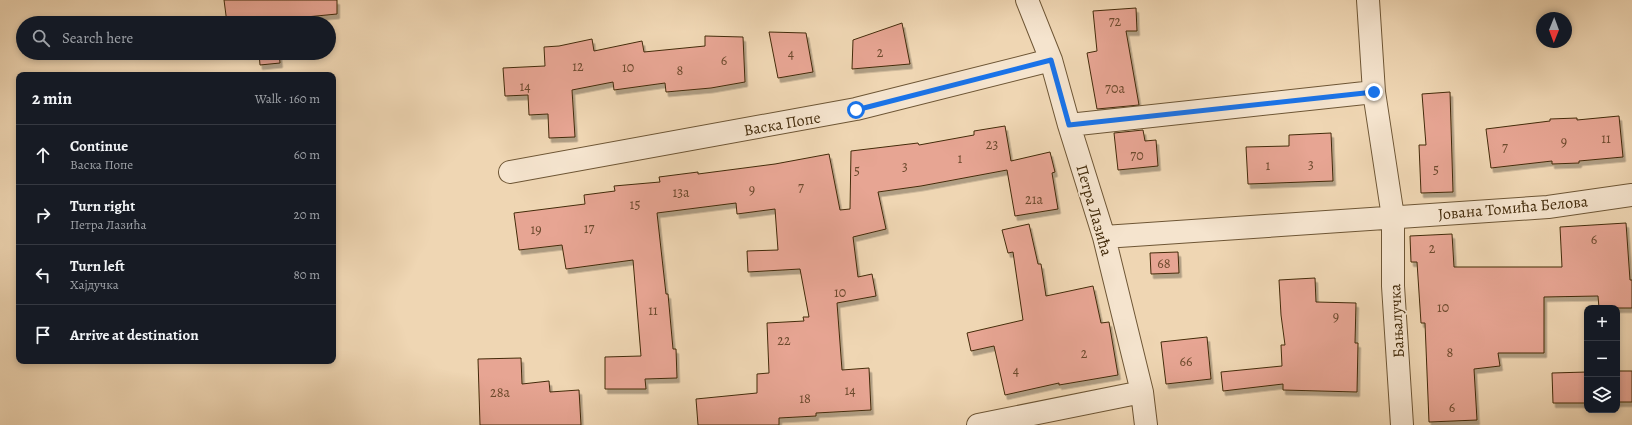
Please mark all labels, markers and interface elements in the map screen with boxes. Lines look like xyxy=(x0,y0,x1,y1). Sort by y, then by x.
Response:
house number: 72 xyxy=(1109,12,1122,31)
north arrow xyxy=(1536,12,1572,48)
search box xyxy=(16,16,336,60)
icon: search xyxy=(30,27,52,49)
text: Search here xyxy=(62,28,133,48)
house number: 2 xyxy=(877,43,884,62)
house number: 4 xyxy=(788,44,794,63)
house number: 6 xyxy=(721,51,727,70)
house number: 12 xyxy=(572,57,584,76)
house number: 10 xyxy=(622,58,634,77)
house number: 8 xyxy=(677,61,684,80)
house number: 14 xyxy=(519,77,531,96)
house number: 70a xyxy=(1105,79,1125,98)
route end xyxy=(1365,83,1383,101)
text: 2 min xyxy=(32,87,72,110)
text: Walk · 160 m xyxy=(255,90,320,107)
route start xyxy=(847,101,865,119)
street label: Васка Попе xyxy=(742,106,822,142)
house number: 11 xyxy=(1601,129,1611,148)
house number: 9 xyxy=(1561,132,1567,151)
house number: 23 xyxy=(986,135,998,154)
text: Continue xyxy=(70,136,128,156)
house number: 7 xyxy=(1502,138,1508,157)
icon: ahead xyxy=(32,144,54,166)
text: 60 m xyxy=(294,146,320,163)
house number: 70 xyxy=(1130,146,1144,165)
house number: 1 xyxy=(958,149,963,168)
house number: 3 xyxy=(1308,155,1314,174)
text: Васка Попе xyxy=(70,156,133,173)
house number: 1 xyxy=(1266,156,1271,175)
house number: 3 xyxy=(902,157,908,176)
house number: 5 xyxy=(1433,160,1439,179)
house number: 5 xyxy=(854,161,860,180)
street label: Петра Лазића xyxy=(1070,162,1118,259)
house number: 7 xyxy=(798,178,804,197)
house number: 9 xyxy=(749,180,755,199)
house number: 13a xyxy=(672,183,690,202)
house number: 21a xyxy=(1025,190,1043,209)
street label: Јована Томића Белова xyxy=(1437,190,1590,226)
house number: 15 xyxy=(630,195,640,214)
text: Turn right xyxy=(70,196,135,216)
icon: right xyxy=(32,204,54,226)
text: 20 m xyxy=(294,206,320,223)
text: Петра Лазића xyxy=(70,216,146,233)
house number: 17 xyxy=(584,219,594,238)
house number: 19 xyxy=(530,220,542,239)
house number: 6 xyxy=(1591,230,1597,249)
house number: 2 xyxy=(1429,239,1436,258)
house number: 68 xyxy=(1157,254,1171,273)
text: Turn left xyxy=(70,256,125,276)
icon: left xyxy=(32,264,54,286)
text: 80 m xyxy=(293,266,320,283)
text: Хајдучка xyxy=(70,276,119,293)
house number: 10 xyxy=(834,283,846,302)
street label: Бањалучка xyxy=(1384,283,1410,359)
house number: 10 xyxy=(1437,298,1449,317)
house number: 11 xyxy=(648,301,658,320)
map controls xyxy=(1584,305,1620,413)
button: + xyxy=(1584,305,1620,341)
house number: 9 xyxy=(1333,307,1339,326)
icon: arrive xyxy=(32,324,54,346)
text: Arrive at destination xyxy=(70,325,199,345)
house number: 22 xyxy=(777,331,791,350)
button: − xyxy=(1584,341,1620,377)
house number: 8 xyxy=(1447,343,1454,362)
house number: 2 xyxy=(1081,344,1088,363)
house number: 66 xyxy=(1180,352,1192,371)
house number: 4 xyxy=(1013,361,1019,380)
button: layers xyxy=(1584,377,1620,413)
house number: 14 xyxy=(844,381,856,400)
house number: 28a xyxy=(490,383,510,402)
house number: 18 xyxy=(799,389,811,408)
house number: 6 xyxy=(1449,398,1455,417)

